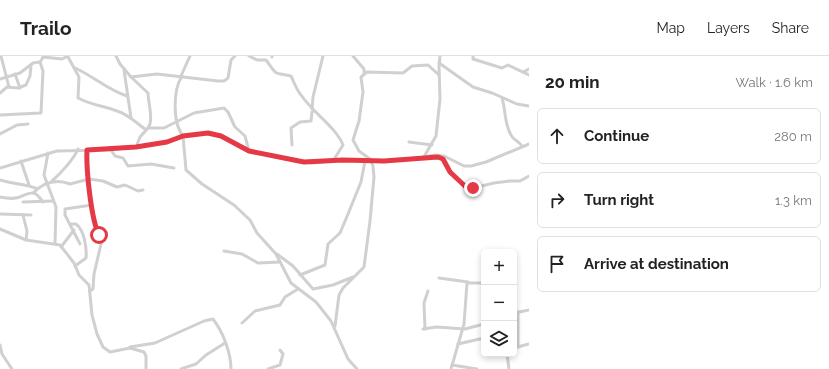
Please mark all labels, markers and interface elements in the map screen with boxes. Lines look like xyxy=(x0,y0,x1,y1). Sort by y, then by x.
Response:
text: Trailo xyxy=(20,17,71,39)
text: Map xyxy=(657,20,685,36)
text: Layers xyxy=(707,20,750,36)
text: Share xyxy=(772,20,809,36)
text: 20 min xyxy=(545,72,600,92)
text: Walk · 1.6 km xyxy=(735,75,813,90)
icon: ahead xyxy=(546,125,568,147)
text: Continue xyxy=(584,127,649,145)
text: 280 m xyxy=(774,129,812,144)
route end xyxy=(464,179,482,197)
icon: right xyxy=(546,189,568,211)
text: Turn right xyxy=(584,191,654,209)
text: 1.3 km xyxy=(775,193,812,208)
route start xyxy=(90,226,108,244)
map controls xyxy=(481,249,517,357)
button: + xyxy=(481,249,517,285)
icon: arrive xyxy=(546,253,568,275)
text: Arrive at destination xyxy=(584,255,729,273)
button: − xyxy=(481,285,517,321)
button: layers xyxy=(481,321,517,357)

